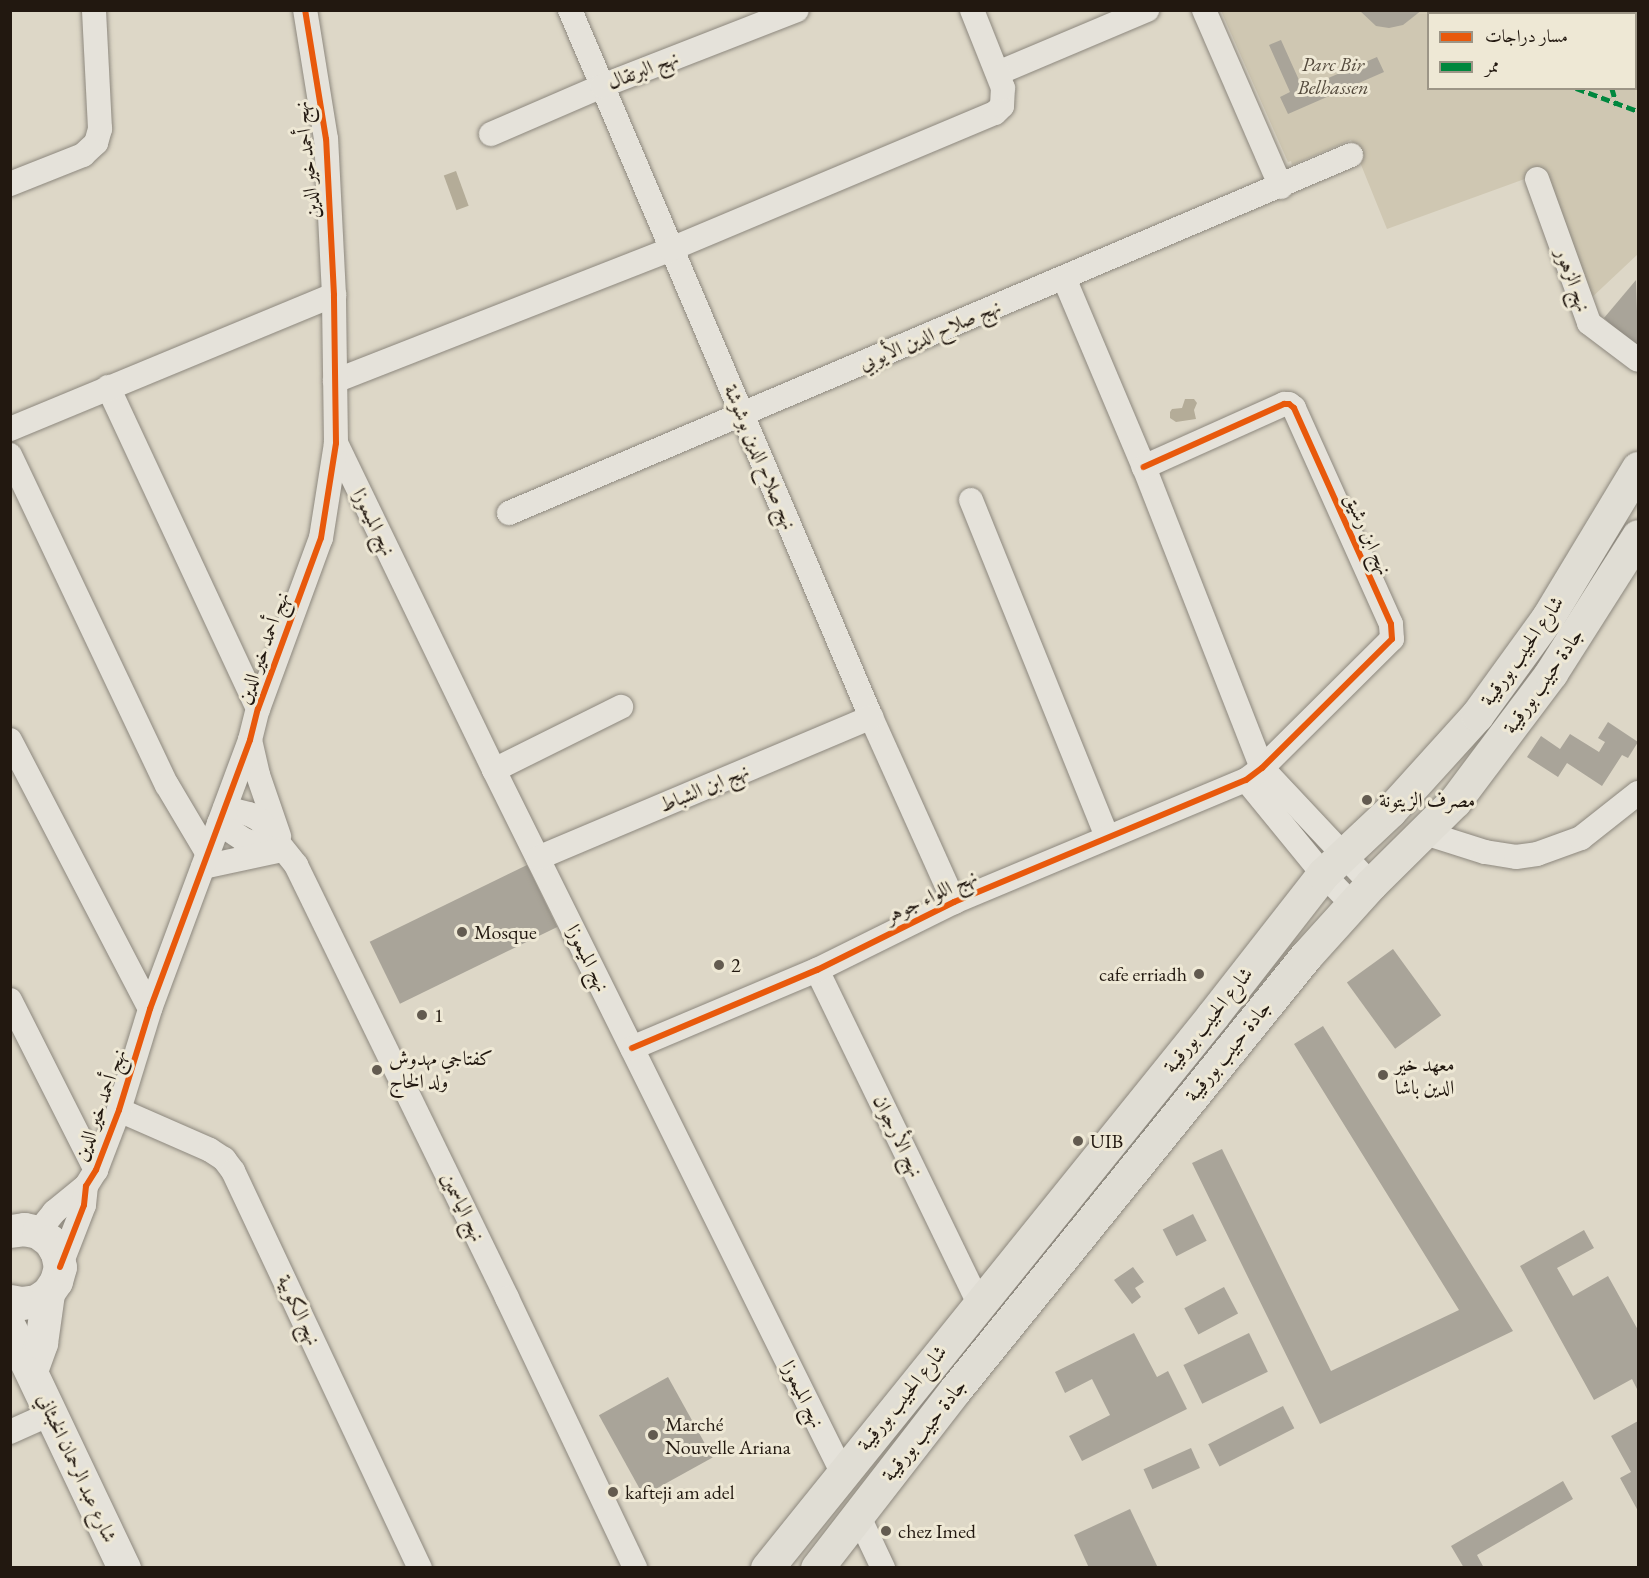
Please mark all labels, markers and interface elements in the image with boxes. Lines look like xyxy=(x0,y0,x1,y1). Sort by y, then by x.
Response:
legend xyxy=(1427,12,1637,90)
text: مسار دراجات xyxy=(1485,24,1568,47)
street label: نهج البرتقال xyxy=(604,45,682,95)
park label: Parc Bir Belhassen xyxy=(1297,53,1369,100)
text: ممر xyxy=(1485,54,1499,77)
street label: نهج أحمد خير الدين xyxy=(289,100,325,220)
street label: نهج الزهور xyxy=(1550,245,1596,315)
street label: نهج صلاح الدين الأيوبي xyxy=(856,294,1004,376)
street label: نهج صلاح الدين بوشوشة xyxy=(719,381,801,533)
street label: نهج الميموزا xyxy=(347,484,401,560)
street label: نهج ابن رشيق xyxy=(1339,489,1397,579)
street label: نهج أحمد خير الدين xyxy=(232,588,294,708)
street label: شارع الحبيب بورقيبة xyxy=(1475,591,1569,711)
street label: جادة حبيب بورقيبة xyxy=(1498,624,1588,738)
street label: نهج ابن الشباط xyxy=(656,758,752,818)
place label: مصرف الزيتونة xyxy=(1379,788,1475,812)
marker: مصرف الزيتونة xyxy=(1360,793,1374,807)
street label: نهج اللواء جوهر xyxy=(881,864,981,928)
place label: Mosque xyxy=(474,920,537,944)
street label: نهج الميموزا xyxy=(561,920,615,996)
marker: Mosque xyxy=(455,925,469,939)
place label: 2 xyxy=(731,953,741,977)
marker: 2 xyxy=(712,958,726,972)
place label: cafe erriadh xyxy=(1099,962,1187,986)
street label: شارع الحبيب بورقيبة xyxy=(1158,962,1258,1078)
marker: cafe erriadh xyxy=(1192,967,1206,981)
street label: جادة حبيب بورقيبة xyxy=(1180,995,1276,1107)
place label: 1 xyxy=(434,1003,444,1027)
marker: 1 xyxy=(415,1008,429,1022)
street label: نهج أحمد خير الدين xyxy=(69,1045,131,1165)
place label: كفتاجي مهدوش ولد الخاج xyxy=(389,1046,493,1093)
place label: معهد خير الدين باشا xyxy=(1395,1052,1454,1099)
marker: كفتاجي مهدوش ولد الخاج xyxy=(370,1063,384,1077)
marker: معهد خير الدين باشا xyxy=(1376,1068,1390,1082)
street label: نهج الأرجوان xyxy=(868,1091,928,1181)
place label: UIB xyxy=(1090,1129,1123,1153)
marker: UIB xyxy=(1071,1134,1085,1148)
street label: نهج الياسمين xyxy=(436,1169,490,1245)
street label: نهج الكوبية xyxy=(272,1271,326,1349)
street label: شارع الحبيب بورقيبة xyxy=(852,1340,952,1456)
street label: نهج الميموزا xyxy=(776,1356,830,1432)
street label: جادة حبيب بورقيبة xyxy=(877,1374,971,1486)
street label: شارع عبد الرحمان الخبثاني xyxy=(32,1390,122,1546)
place label: Marché Nouvelle Ariana xyxy=(665,1412,791,1459)
marker: Marché Nouvelle Ariana xyxy=(646,1428,660,1442)
place label: kafteji am adel xyxy=(625,1480,734,1504)
marker: kafteji am adel xyxy=(606,1485,620,1499)
place label: chez Imed xyxy=(898,1519,976,1543)
marker: chez Imed xyxy=(879,1524,893,1538)

